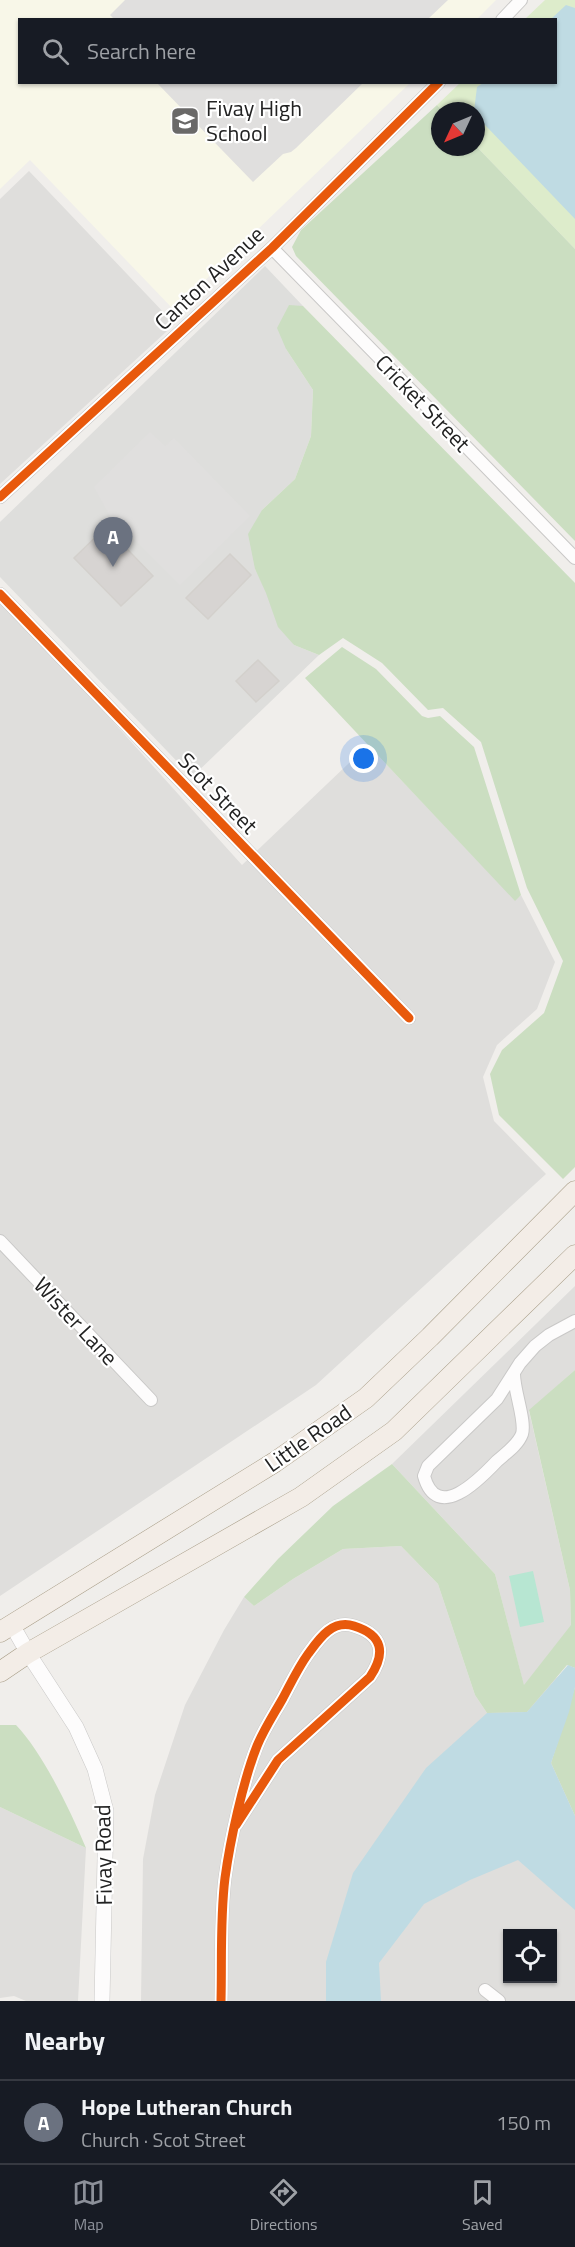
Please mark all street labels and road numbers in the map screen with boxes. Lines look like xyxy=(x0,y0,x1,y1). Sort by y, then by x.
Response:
street label: Canton Avenue xyxy=(146,218,272,338)
street label: Cricket Street xyxy=(368,346,479,460)
street label: Scot Street xyxy=(170,744,266,842)
street label: Wister Lane xyxy=(26,1269,126,1373)
street label: Little Road xyxy=(258,1396,358,1480)
street label: Fivay Road xyxy=(85,1804,121,1906)

